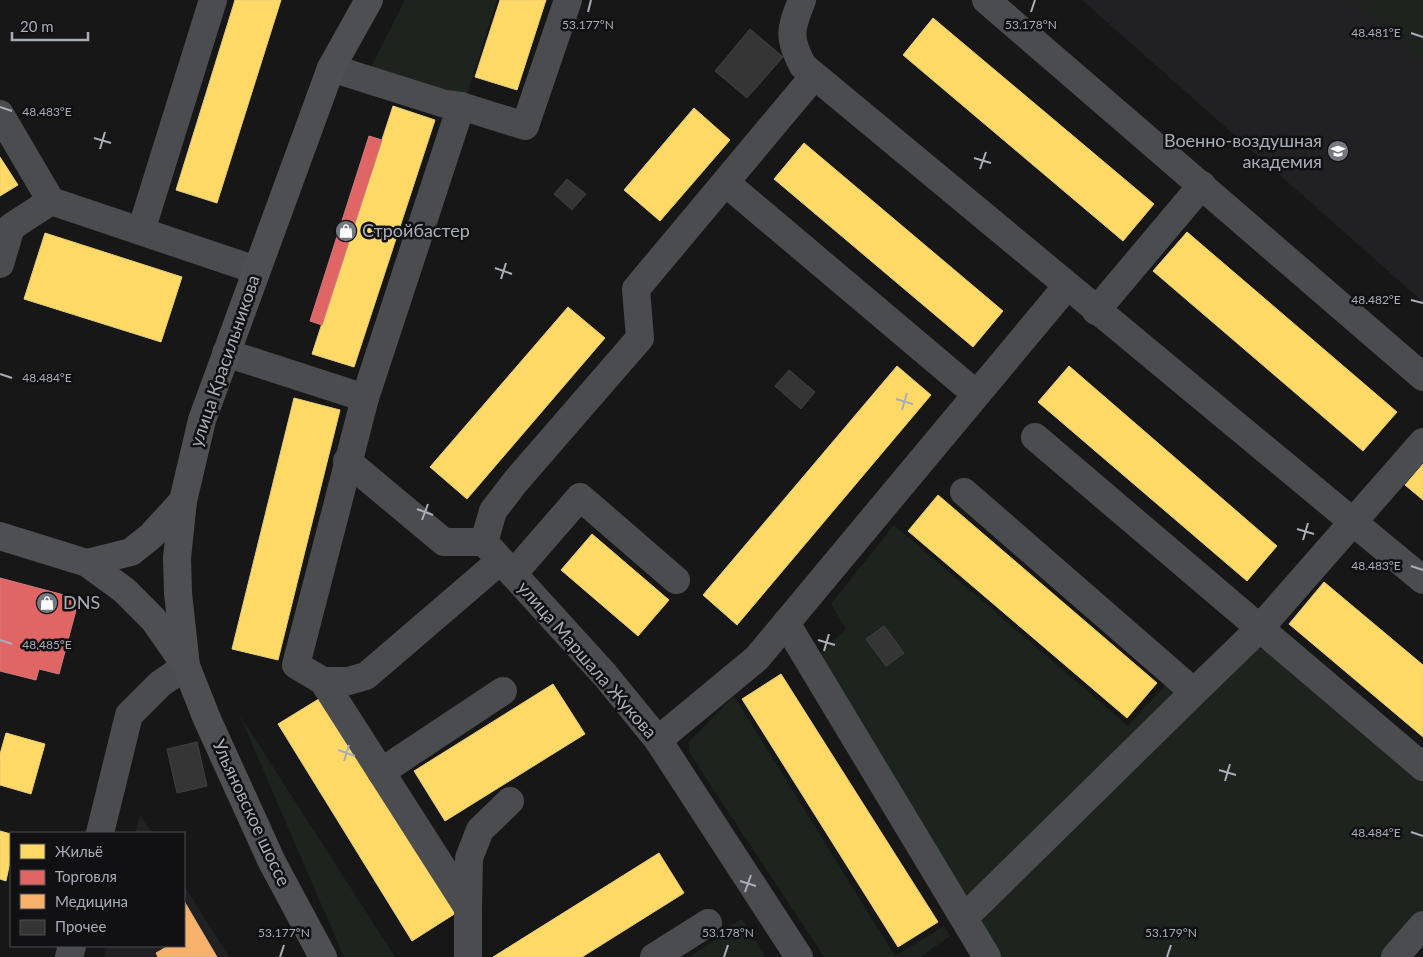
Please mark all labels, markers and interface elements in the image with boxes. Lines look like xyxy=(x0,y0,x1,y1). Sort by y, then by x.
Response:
scale bar xyxy=(12,10,89,42)
text: 20 m xyxy=(20,17,54,35)
text: 53.177°N xyxy=(562,17,614,32)
text: 53.178°N xyxy=(1005,17,1057,32)
text: 48.481°E xyxy=(1351,25,1401,40)
text: 48.483°E xyxy=(22,104,72,119)
place label: Военно-воздушная академия xyxy=(1164,129,1322,172)
school or university icon: Военно-воздушная академия xyxy=(1326,139,1350,163)
shop icon: Стройбастер xyxy=(334,219,358,243)
place label: Стройбастер xyxy=(362,219,470,241)
street label: улица Красильникова xyxy=(184,272,264,450)
text: 48.482°E xyxy=(1351,292,1401,307)
text: 48.484°E xyxy=(22,370,72,385)
text: 48.483°E xyxy=(1351,558,1401,573)
street label: улица Маршала Жукова xyxy=(513,576,662,742)
shop icon: DNS xyxy=(35,591,59,615)
place label: DNS xyxy=(63,591,100,613)
text: 48.485°E xyxy=(22,637,72,652)
street label: Ульяновское шоссе xyxy=(208,736,296,889)
text: 48.484°E xyxy=(1351,825,1401,840)
legend xyxy=(10,832,185,947)
text: Жильё xyxy=(55,842,103,860)
text: Торговля xyxy=(55,867,117,885)
text: Медицина xyxy=(55,892,128,910)
text: Прочее xyxy=(55,917,106,935)
text: 53.177°N xyxy=(258,925,310,940)
text: 53.178°N xyxy=(702,925,754,940)
text: 53.179°N xyxy=(1145,925,1197,940)

